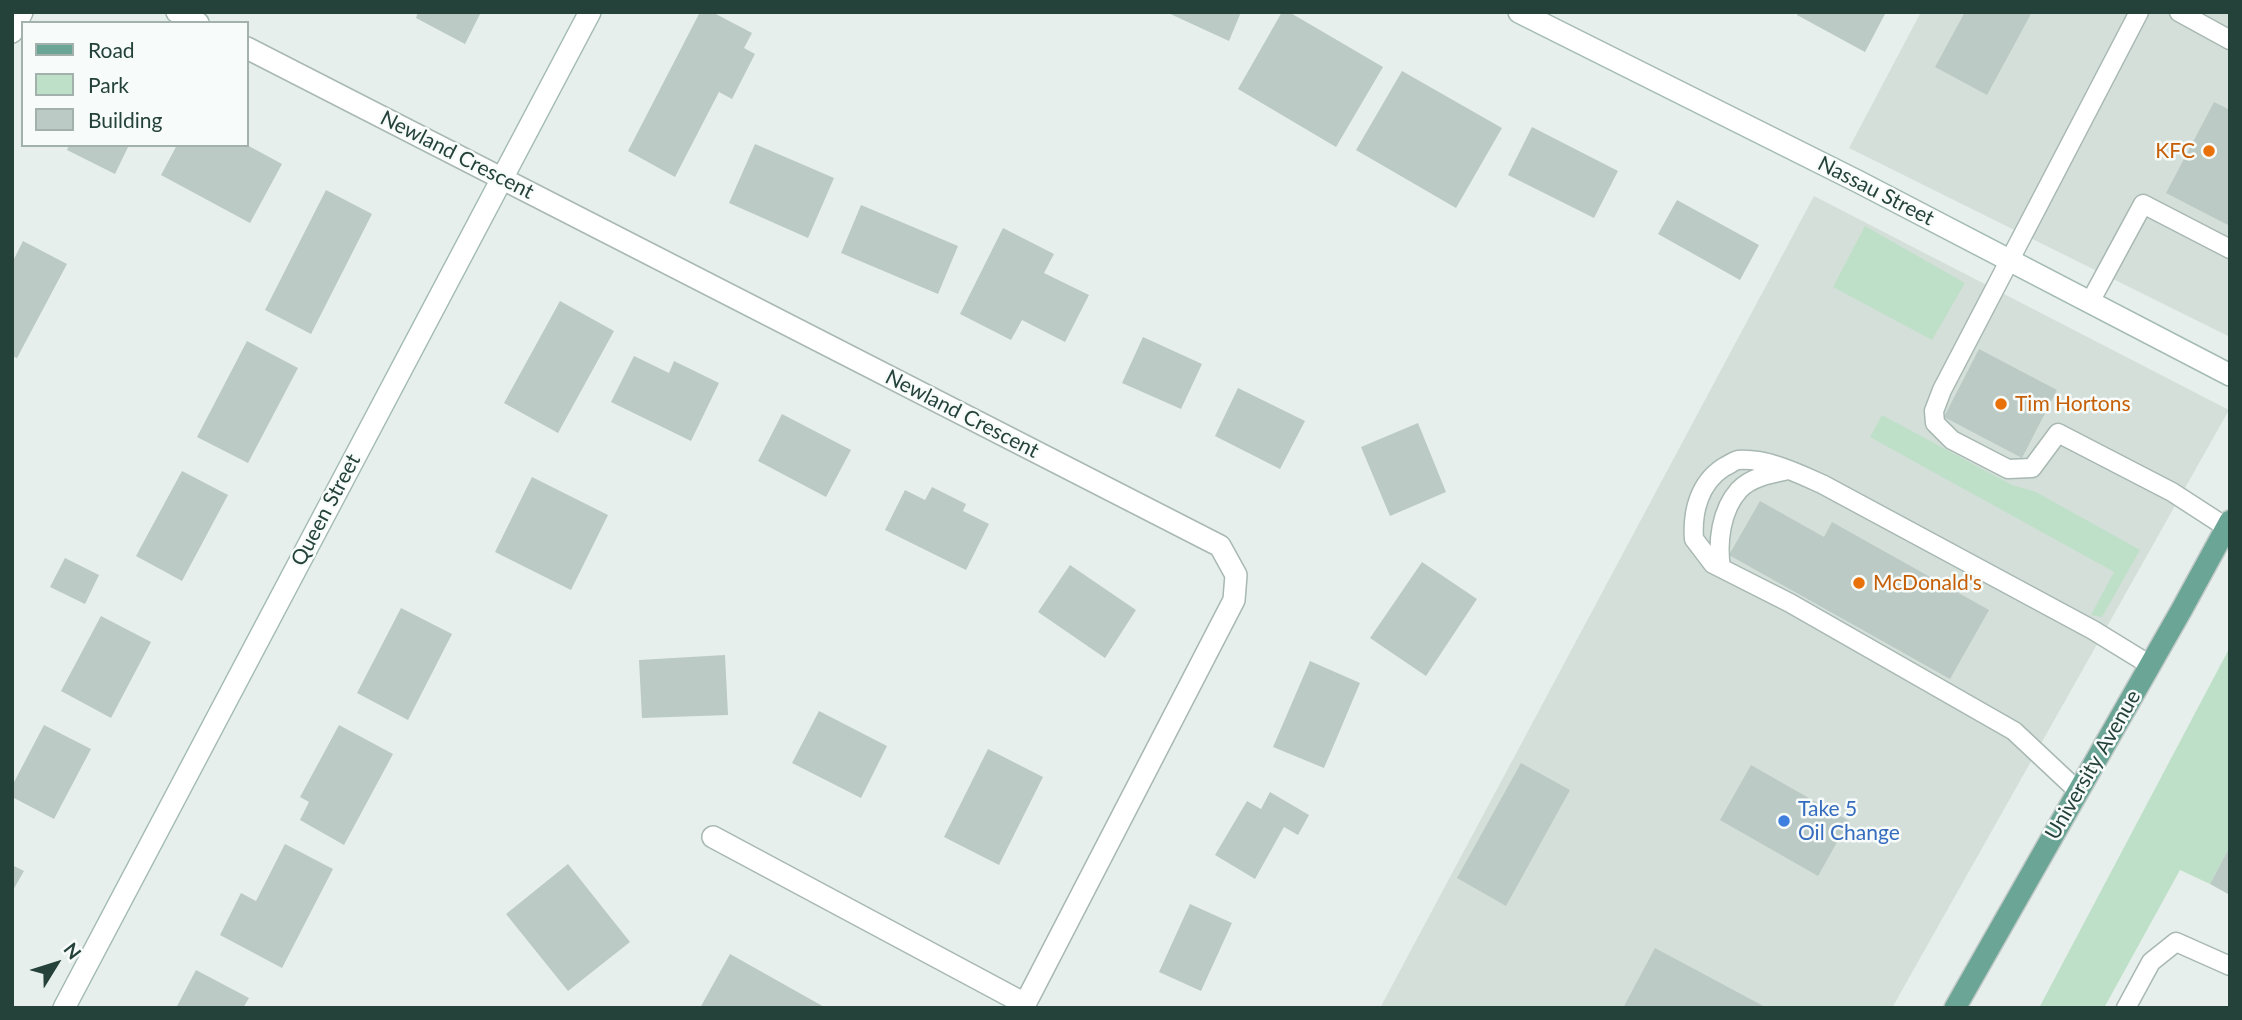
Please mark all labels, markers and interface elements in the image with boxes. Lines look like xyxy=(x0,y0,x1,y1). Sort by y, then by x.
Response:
legend xyxy=(21,21,248,147)
text: Road xyxy=(88,37,135,62)
text: Park xyxy=(88,72,129,97)
street label: Newland Crescent xyxy=(376,105,538,205)
text: Building xyxy=(88,107,163,132)
place label: KFC xyxy=(2155,138,2195,164)
marker: KFC xyxy=(2201,143,2217,159)
street label: Nassau Street xyxy=(1814,151,1938,231)
street label: Newland Crescent xyxy=(881,364,1043,464)
place label: Tim Hortons xyxy=(2015,391,2130,417)
marker: Tim Hortons xyxy=(1993,396,2009,412)
street label: Queen Street xyxy=(286,450,366,570)
place label: McDonald's xyxy=(1873,570,1982,596)
marker: McDonald's xyxy=(1851,575,1867,591)
street label: University Avenue xyxy=(2040,686,2146,844)
place label: Take 5 Oil Change xyxy=(1798,796,1900,846)
marker: Take 5 Oil Change xyxy=(1776,813,1792,829)
north arrow xyxy=(21,929,91,999)
text: N xyxy=(59,938,87,964)

